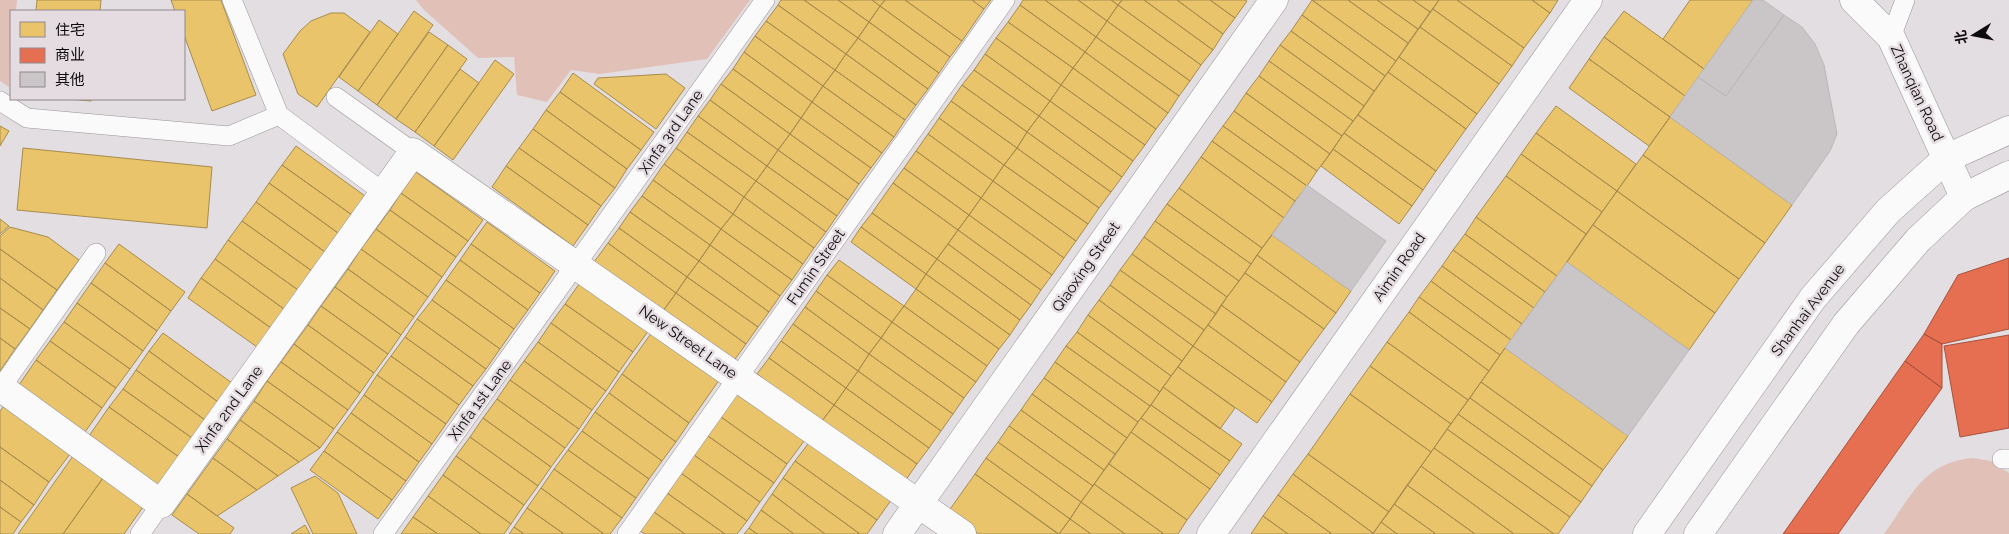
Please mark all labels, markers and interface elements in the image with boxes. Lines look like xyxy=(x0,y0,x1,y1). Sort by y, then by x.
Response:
legend xyxy=(10,10,185,100)
north arrow xyxy=(1949,10,1999,60)
text: 住宅 xyxy=(55,21,85,39)
text: 北 xyxy=(1952,29,1970,46)
street label: Zhanqian Road xyxy=(1887,42,1947,144)
text: 商业 xyxy=(55,46,85,64)
text: 其他 xyxy=(55,71,85,89)
street label: Xinfa 3rd Lane xyxy=(635,86,707,178)
street label: Qiaoxing Street xyxy=(1048,219,1124,315)
street label: Fumin Street xyxy=(783,226,849,308)
street label: Aimin Road xyxy=(1369,229,1429,305)
street label: Shanhai Avenue xyxy=(1767,260,1849,360)
street label: New Street Lane xyxy=(636,301,741,383)
street label: Xinfa 1st Lane xyxy=(445,356,515,444)
street label: Xinfa 2nd Lane xyxy=(192,362,267,456)

